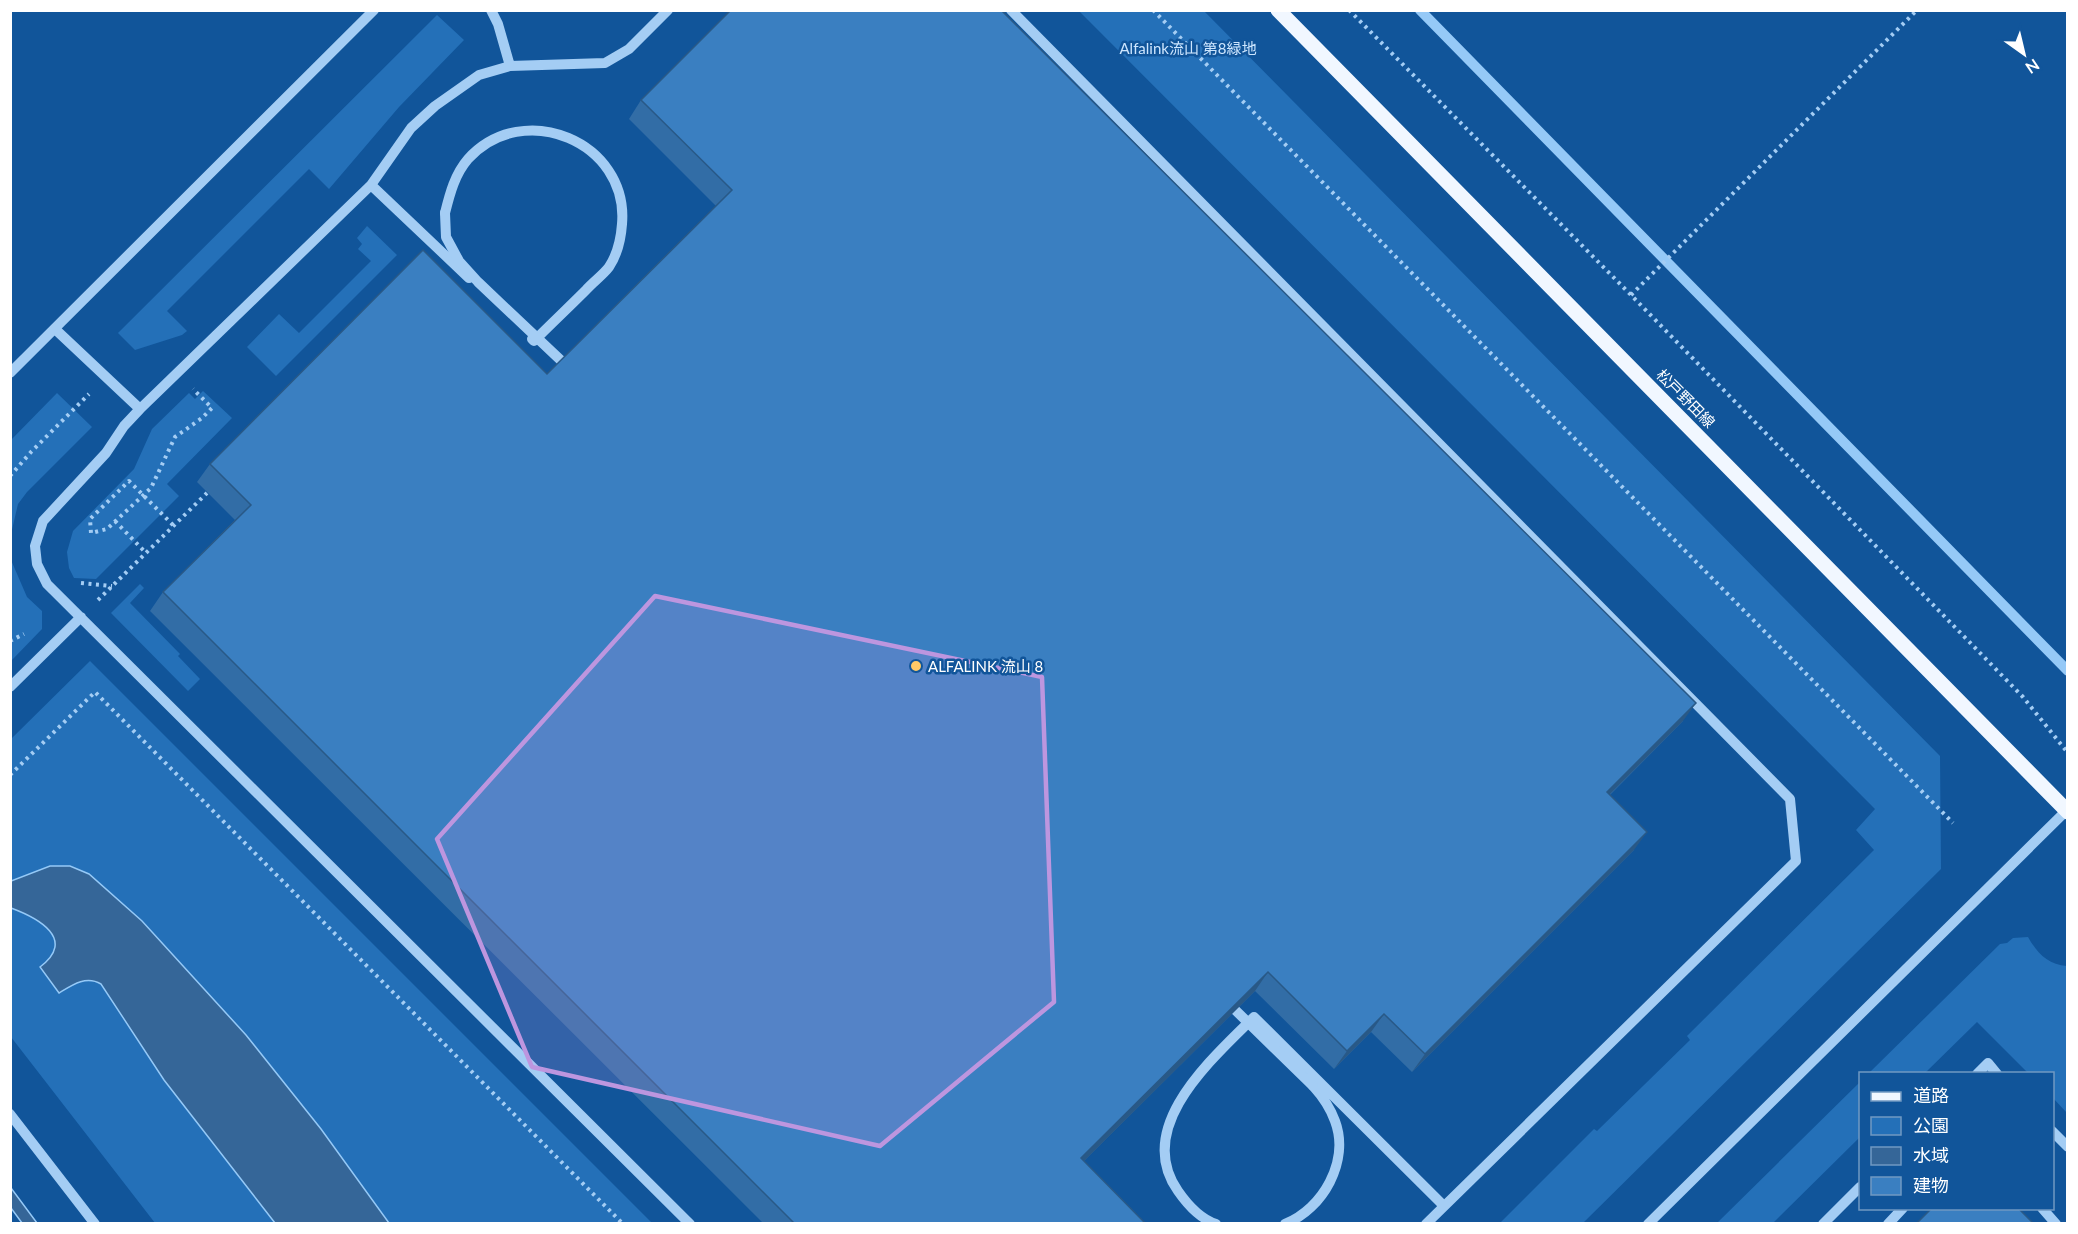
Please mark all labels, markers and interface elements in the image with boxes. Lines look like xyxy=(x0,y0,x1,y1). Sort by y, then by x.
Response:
north arrow xyxy=(1994,24,2054,84)
park label: Alfalink流山 第8緑地 xyxy=(1119,39,1257,57)
text: N xyxy=(2022,56,2043,78)
street label: 松戸野田線 xyxy=(1653,365,1719,431)
place label: ALFALINK 流山 8 xyxy=(928,657,1043,675)
marker: ALFALINK 流山 8 xyxy=(909,659,923,673)
legend xyxy=(1859,1072,2054,1210)
text: 道路 xyxy=(1913,1084,1949,1106)
text: 公園 xyxy=(1913,1114,1949,1136)
text: 水域 xyxy=(1913,1144,1949,1166)
text: 建物 xyxy=(1913,1174,1949,1196)

